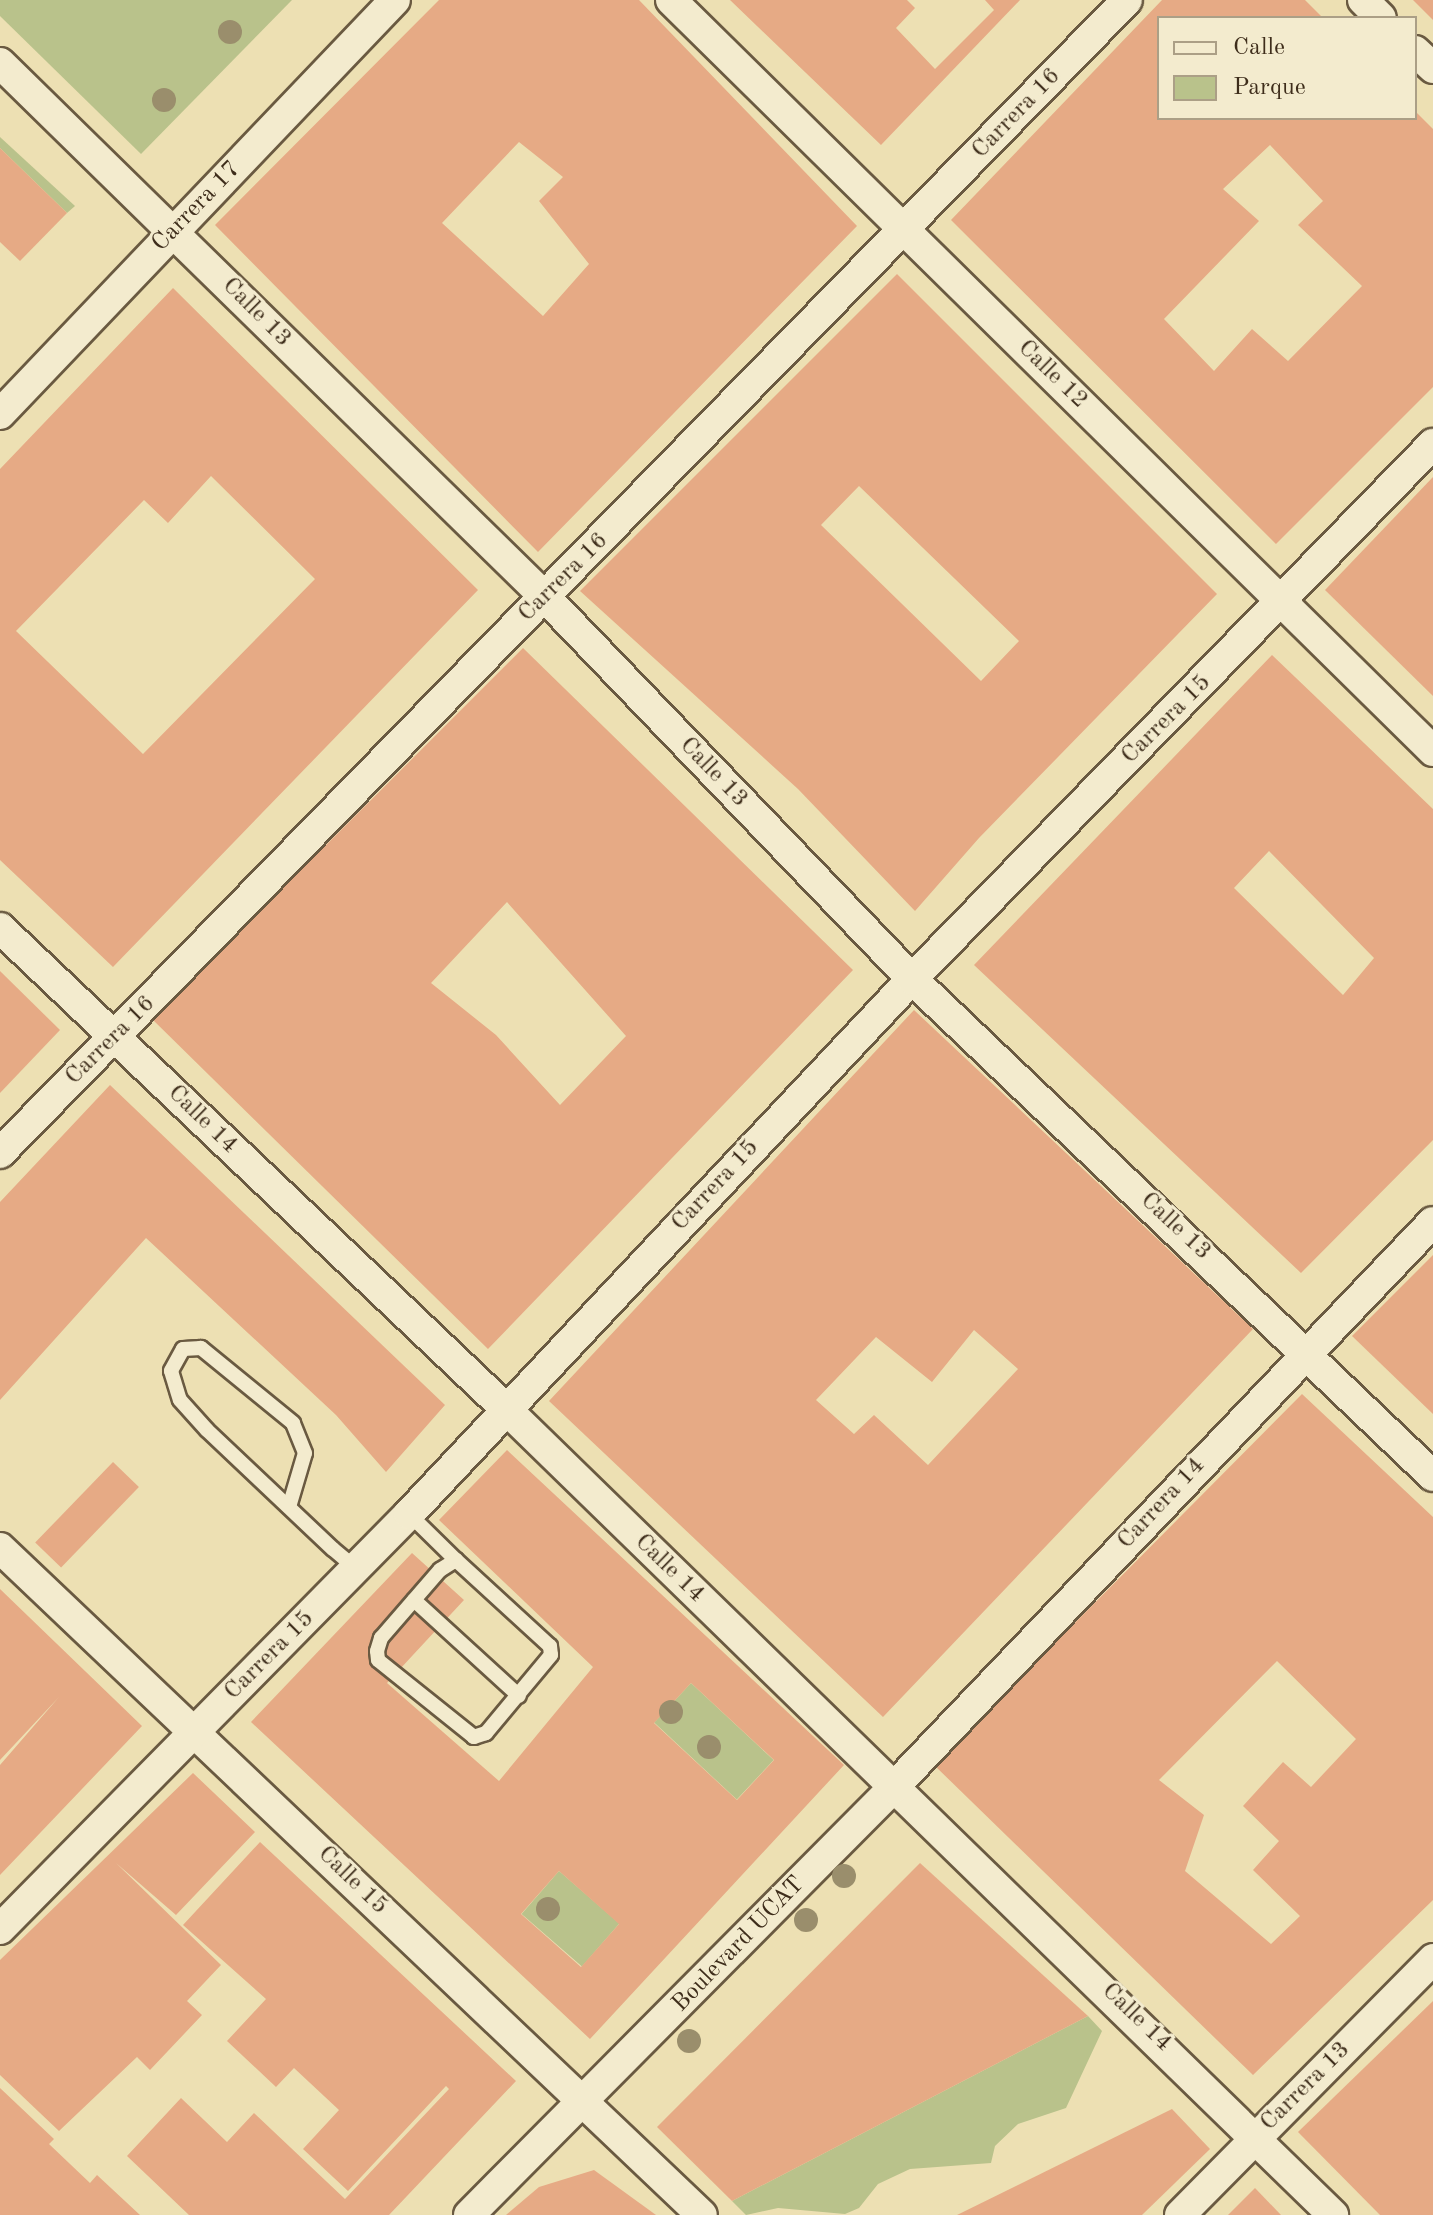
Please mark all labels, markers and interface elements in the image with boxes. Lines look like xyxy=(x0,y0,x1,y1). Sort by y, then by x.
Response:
legend xyxy=(1157,16,1417,120)
text: Calle xyxy=(1233,36,1285,60)
street label: Carrera 16 xyxy=(967,63,1067,165)
text: Parque xyxy=(1233,76,1306,100)
street label: Carrera 17 xyxy=(147,156,247,258)
street label: Calle 13 xyxy=(215,272,297,354)
street label: Calle 12 xyxy=(1011,335,1093,415)
street label: Carrera 16 xyxy=(513,527,615,629)
street label: Carrera 15 xyxy=(1116,669,1218,771)
street label: Calle 13 xyxy=(673,732,753,814)
street label: Carrera 16 xyxy=(60,990,162,1092)
street label: Calle 14 xyxy=(161,1080,243,1160)
street label: Carrera 15 xyxy=(666,1134,766,1238)
street label: Calle 13 xyxy=(1134,1187,1216,1267)
street label: Carrera 14 xyxy=(1112,1452,1212,1556)
street label: Calle 14 xyxy=(628,1529,710,1609)
street label: Carrera 15 xyxy=(219,1605,321,1707)
street label: Calle 15 xyxy=(311,1841,393,1921)
street label: Boulevard UCAT xyxy=(667,1871,811,2019)
street label: Calle 14 xyxy=(1095,1978,1177,2058)
street label: Carrera 13 xyxy=(1255,2036,1357,2138)

